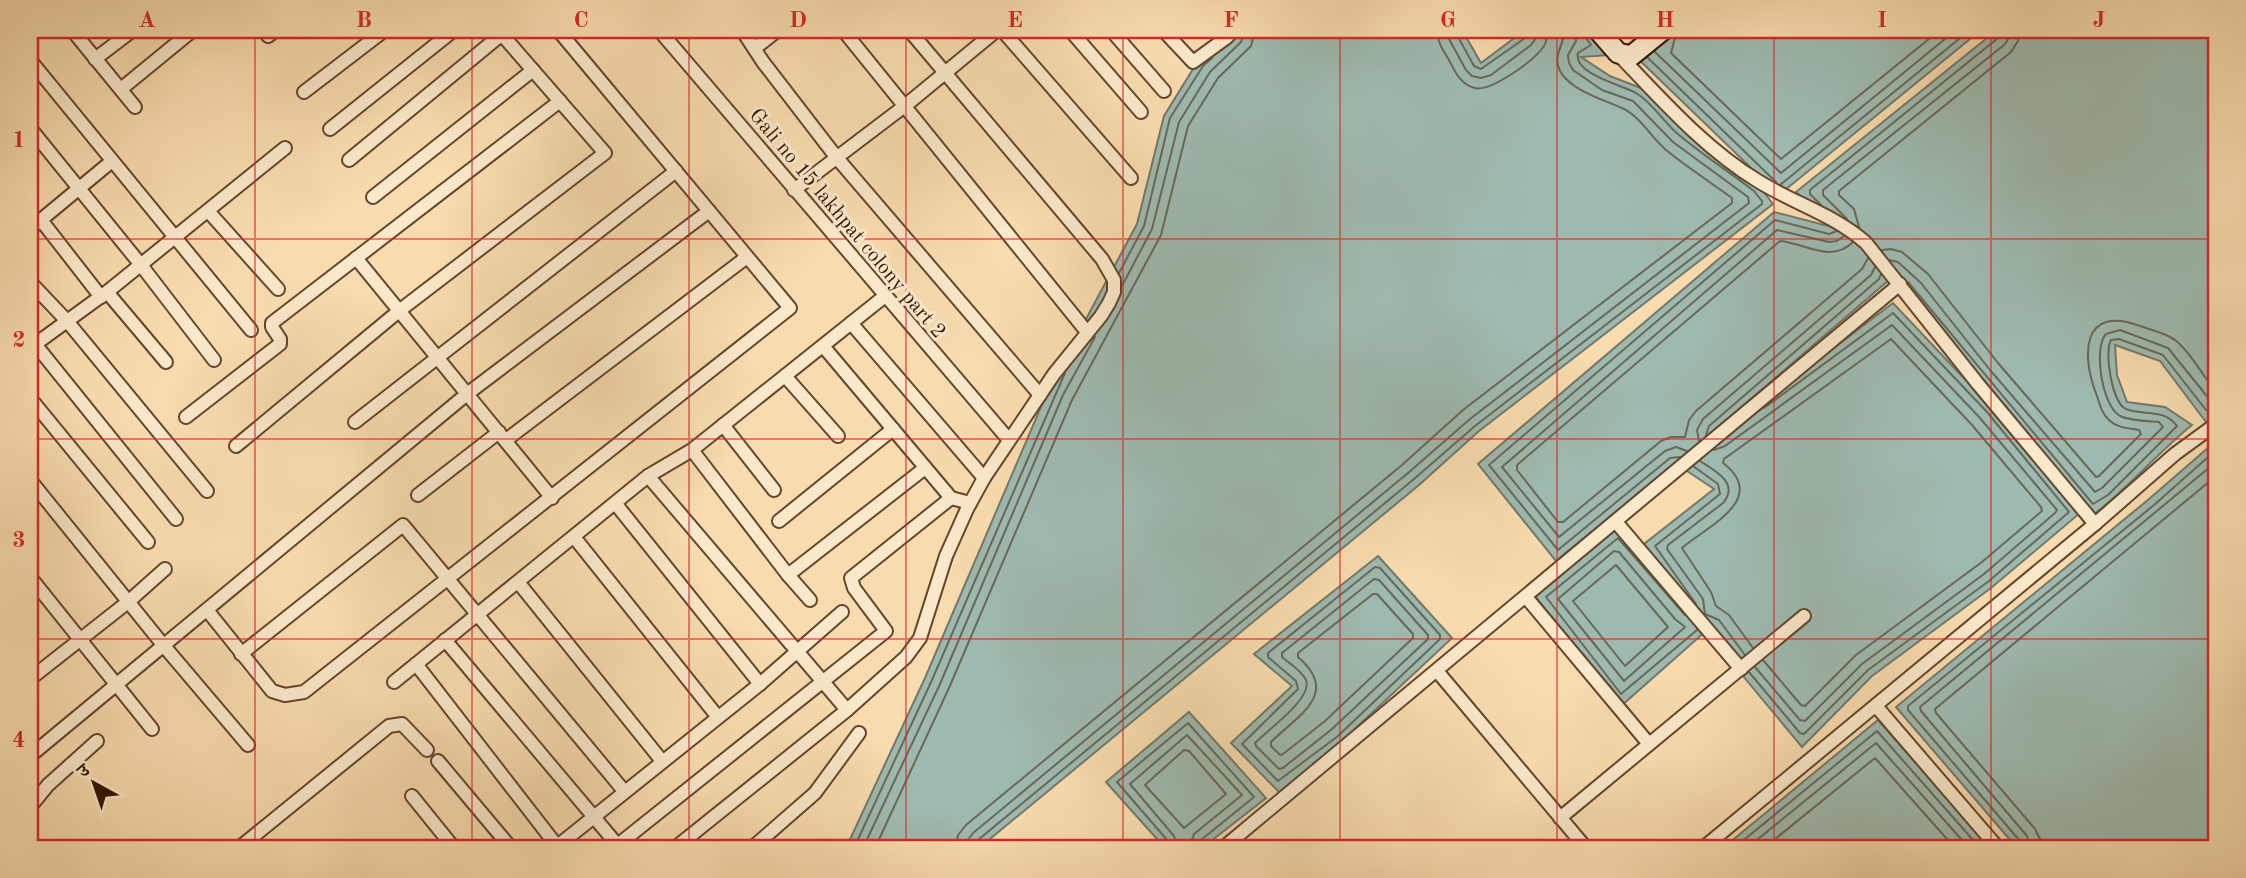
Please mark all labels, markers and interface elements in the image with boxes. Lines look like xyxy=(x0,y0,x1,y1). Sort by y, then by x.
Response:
text: A xyxy=(138,9,156,32)
text: B xyxy=(356,9,372,32)
text: C xyxy=(573,9,589,32)
text: D xyxy=(789,9,807,32)
text: E xyxy=(1007,9,1023,32)
text: F xyxy=(1223,9,1239,32)
text: G xyxy=(1440,9,1456,32)
text: H xyxy=(1656,9,1674,32)
text: I xyxy=(1877,9,1887,32)
text: J xyxy=(2093,9,2105,32)
street label: Gali no 15 lakhpat colony part 2 xyxy=(745,105,949,343)
text: 1 xyxy=(12,129,26,152)
text: 2 xyxy=(12,329,26,352)
text: 3 xyxy=(12,529,26,552)
text: 4 xyxy=(12,729,26,752)
north arrow xyxy=(60,748,130,818)
text: उ xyxy=(73,761,96,784)

